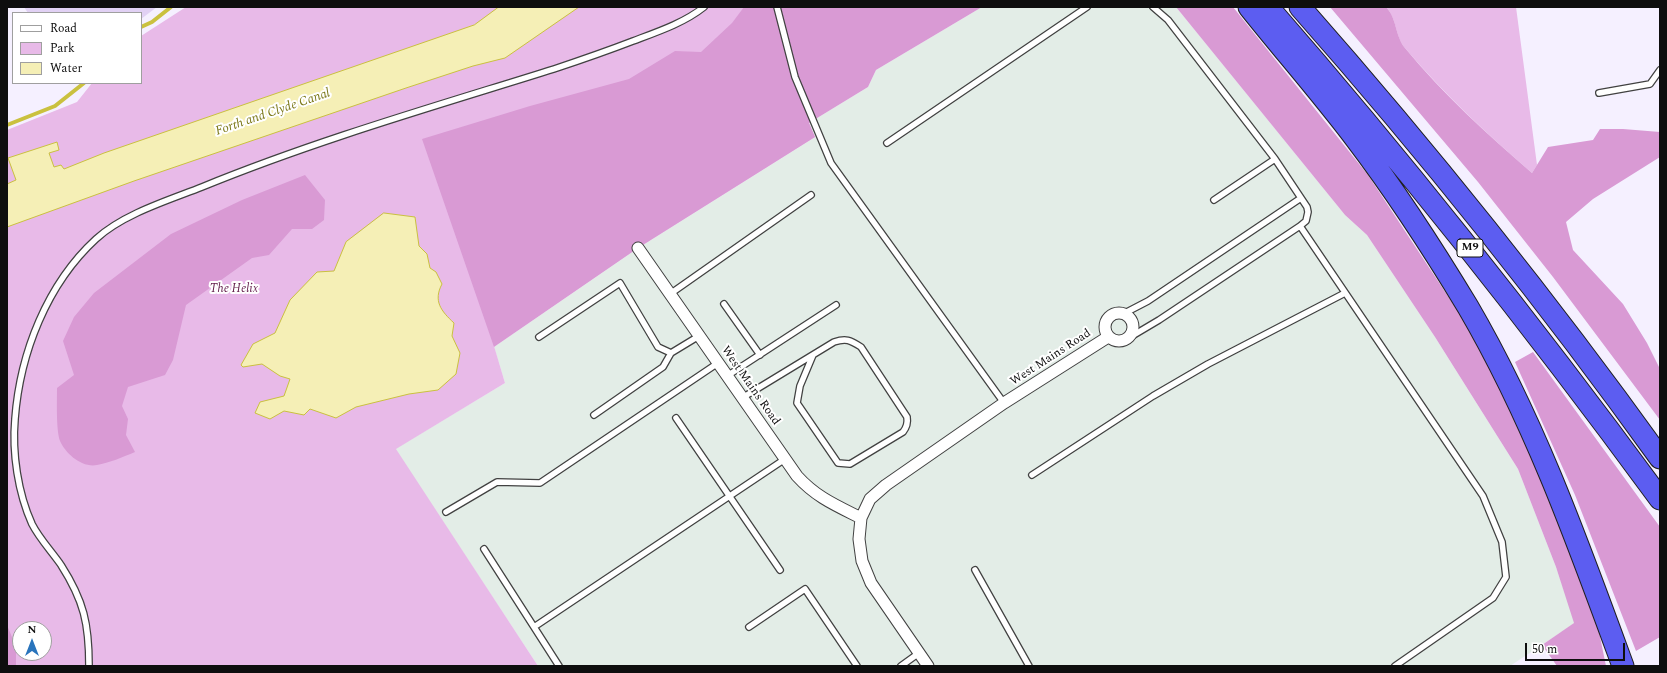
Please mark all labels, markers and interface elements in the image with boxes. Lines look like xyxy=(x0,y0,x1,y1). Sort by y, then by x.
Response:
legend xyxy=(12,12,142,84)
text: Road xyxy=(50,19,77,38)
text: Park xyxy=(50,39,75,58)
text: Water xyxy=(50,59,82,78)
water label: Forth and Clyde Canal xyxy=(214,86,332,140)
road number: M9 xyxy=(1457,239,1483,257)
park label: The Helix xyxy=(210,283,258,297)
street label: West Mains Road xyxy=(1008,327,1094,389)
street label: West Mains Road xyxy=(717,344,783,428)
north arrow xyxy=(12,621,52,661)
text: N xyxy=(28,621,36,638)
scale bar xyxy=(1527,635,1627,661)
text: 50 m xyxy=(1532,640,1557,659)

